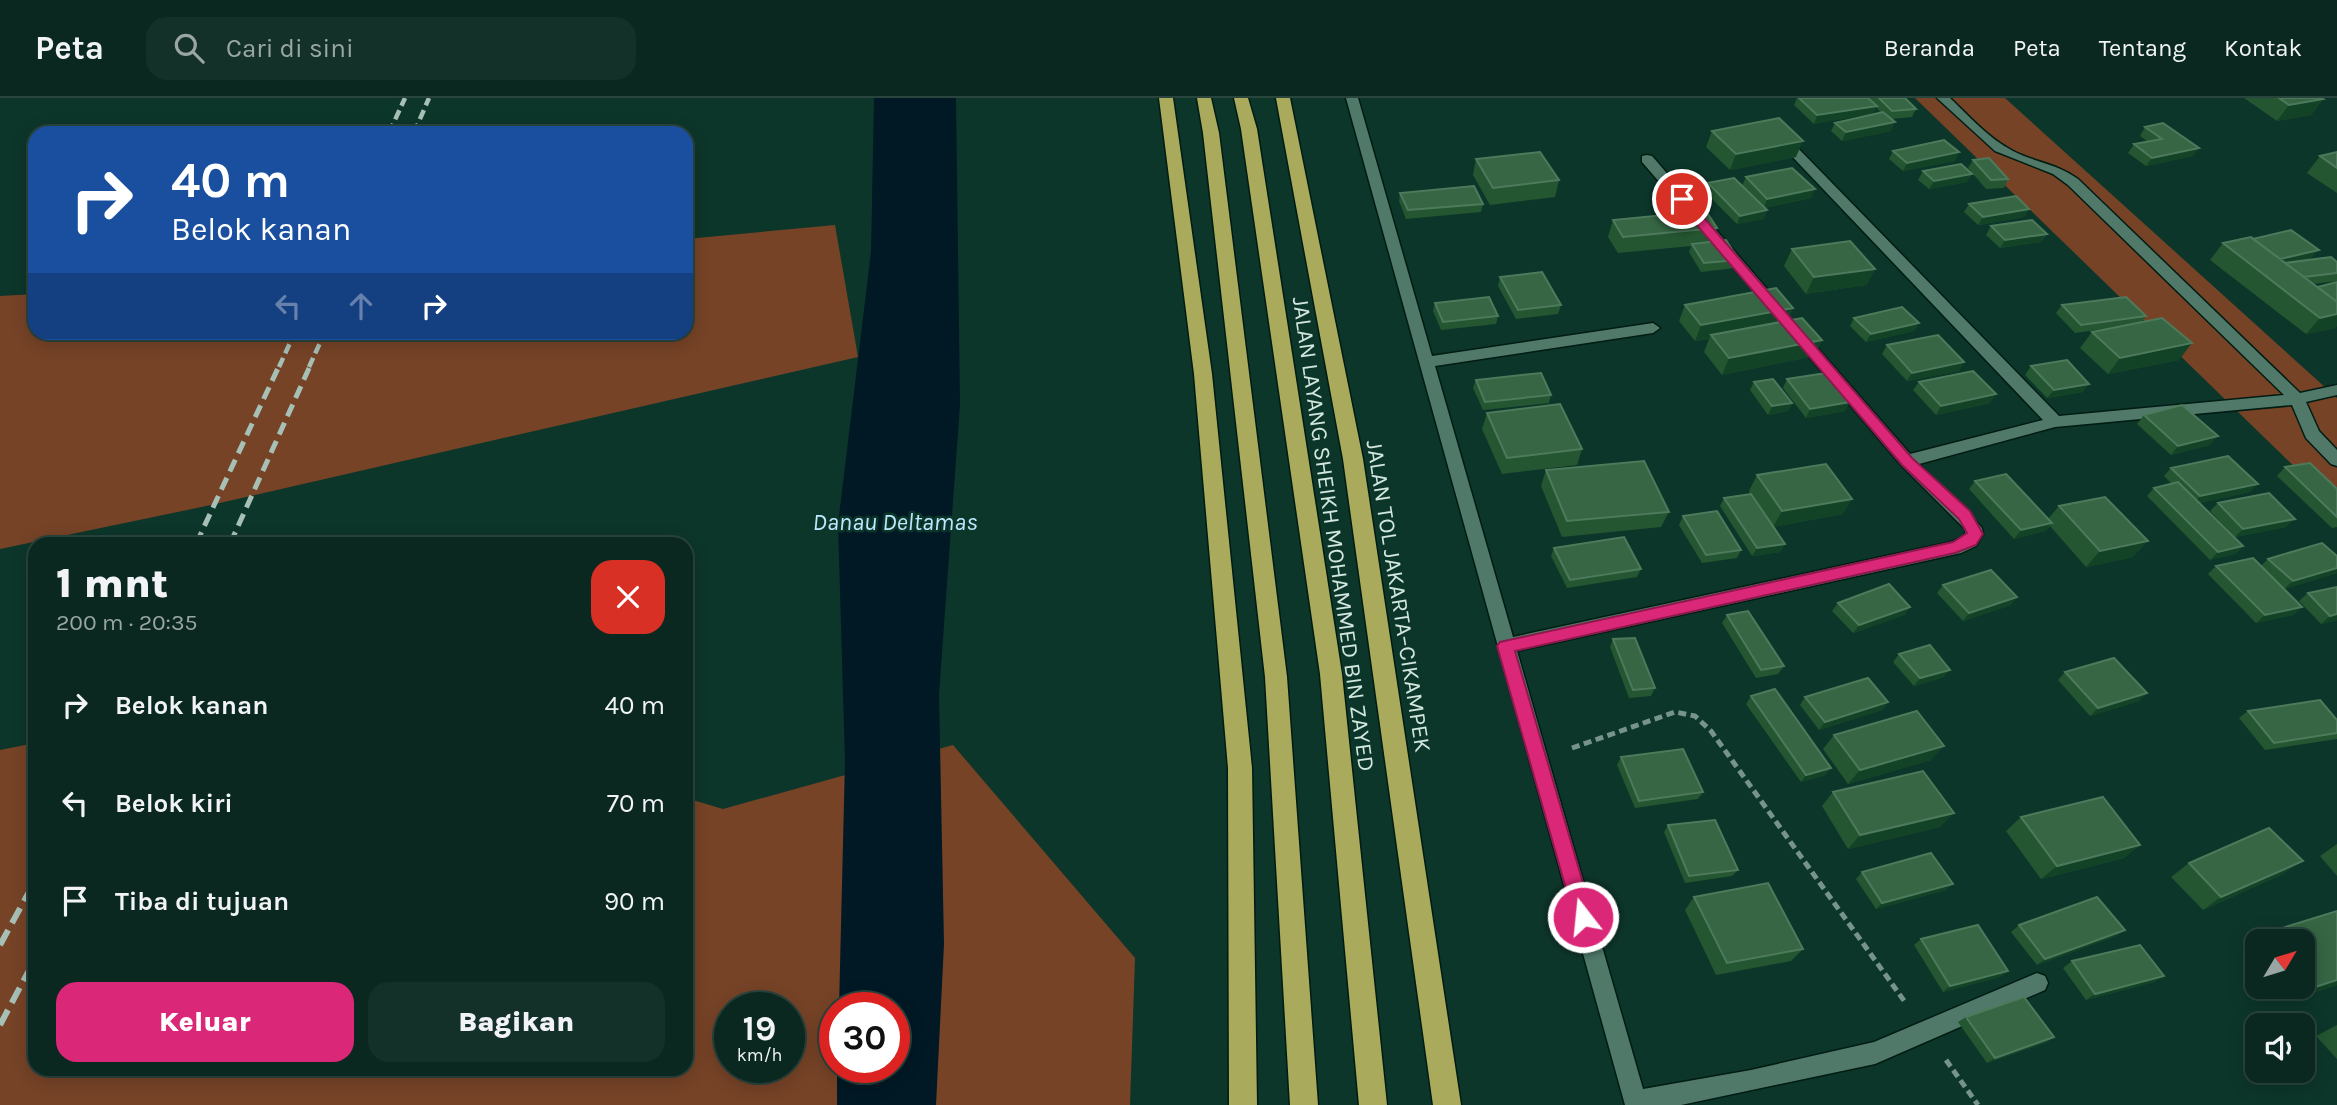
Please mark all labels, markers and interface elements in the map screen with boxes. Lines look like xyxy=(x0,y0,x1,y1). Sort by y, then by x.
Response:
search box xyxy=(146,17,636,80)
text: Peta xyxy=(35,29,104,67)
icon: search xyxy=(170,29,208,67)
text: Cari di sini xyxy=(226,33,354,64)
text: Beranda xyxy=(1884,34,1975,62)
text: Peta xyxy=(2013,34,2061,62)
text: Tentang xyxy=(2099,34,2186,62)
text: Kontak xyxy=(2224,34,2302,62)
text: 40 m xyxy=(171,152,290,209)
icon: right xyxy=(56,154,147,245)
pin xyxy=(1652,169,1712,229)
icon: arrive xyxy=(1663,180,1701,218)
text: Belok kanan xyxy=(171,211,351,248)
icon: left xyxy=(269,287,307,325)
icon: ahead xyxy=(342,287,380,325)
icon: right xyxy=(415,287,453,325)
street label: JALAN LAYANG SHEIKH MOHAMMED BIN ZAYED xyxy=(1287,295,1380,773)
street label: JALAN TOL JAKARTA–CIKAMPEK xyxy=(1360,438,1437,754)
water label: Danau Deltamas xyxy=(812,508,978,536)
text: 1 mnt xyxy=(56,558,168,608)
button: close xyxy=(591,560,665,634)
text: 200 m · 20:35 xyxy=(56,609,197,636)
icon: right xyxy=(56,686,94,724)
text: Belok kanan xyxy=(115,690,268,721)
text: 40 m xyxy=(605,690,665,721)
icon: left xyxy=(56,784,94,822)
text: Belok kiri xyxy=(115,788,233,819)
text: 70 m xyxy=(607,788,665,819)
position arrow xyxy=(1546,880,1620,954)
icon: arrive xyxy=(56,882,94,920)
text: Tiba di tujuan xyxy=(115,886,289,917)
text: 90 m xyxy=(604,886,665,917)
north arrow xyxy=(2245,929,2315,999)
map controls xyxy=(2245,929,2315,1083)
button: Keluar xyxy=(56,982,354,1062)
button: Bagikan xyxy=(368,982,665,1062)
speed limit sign: 30 xyxy=(819,992,910,1083)
text: 19 xyxy=(743,1008,776,1049)
button: sound xyxy=(2245,1013,2315,1083)
text: km/h xyxy=(737,1044,782,1066)

